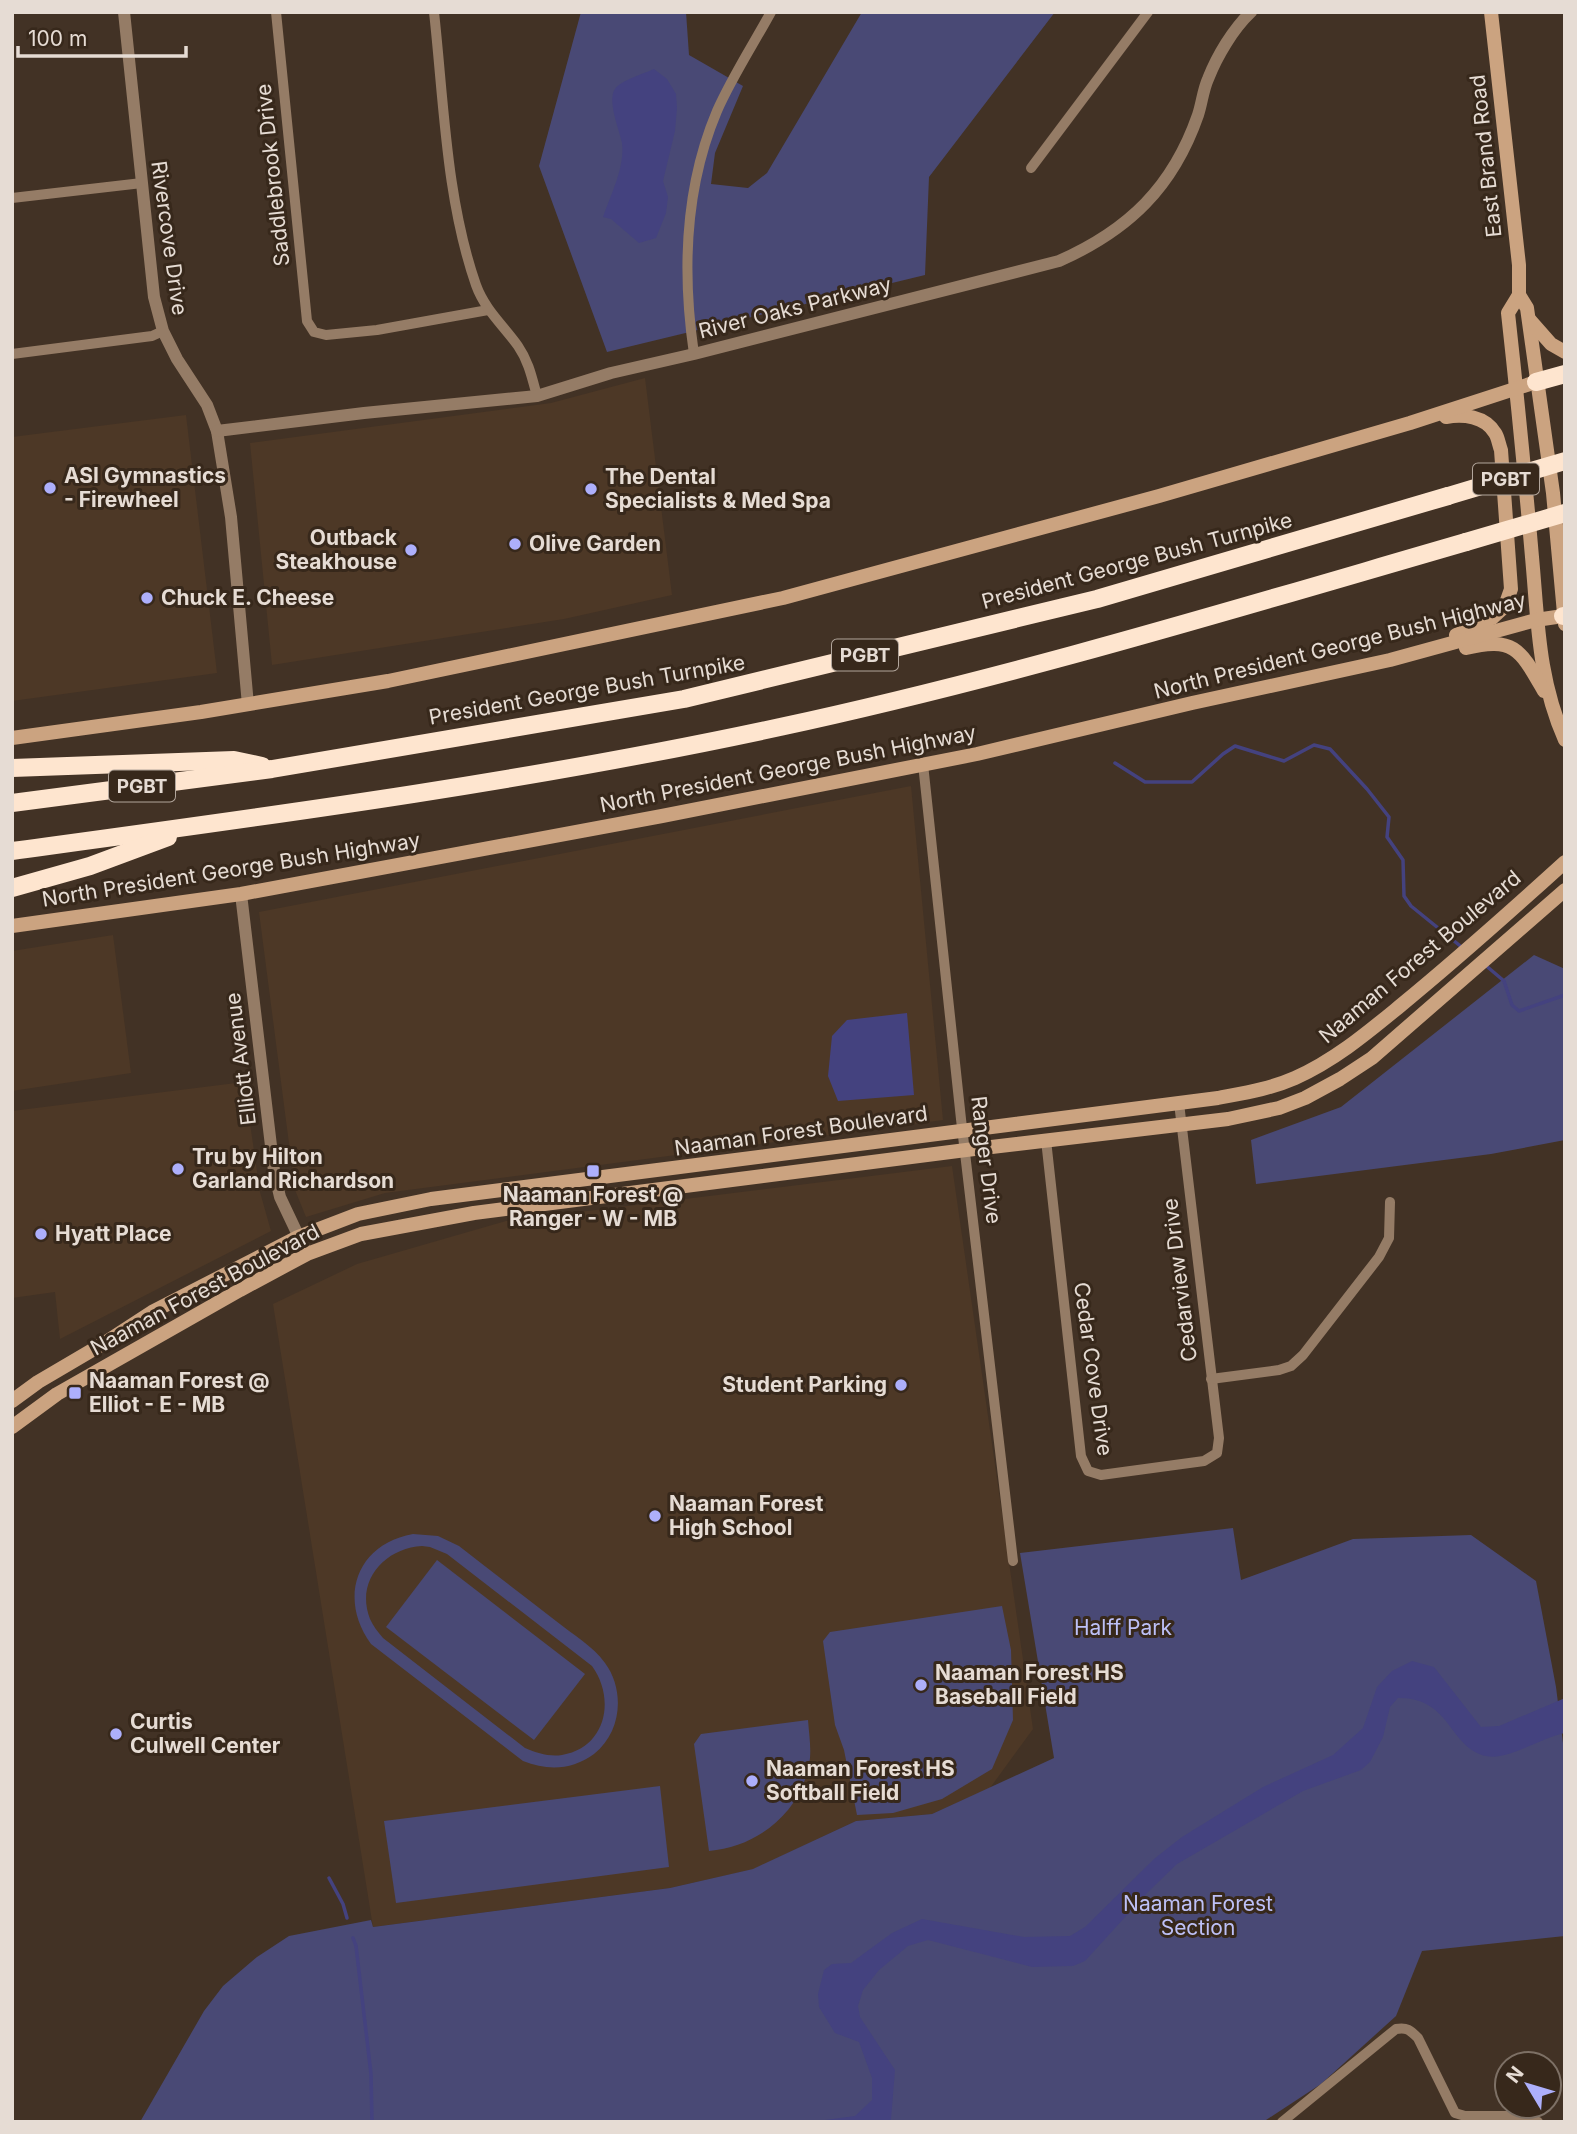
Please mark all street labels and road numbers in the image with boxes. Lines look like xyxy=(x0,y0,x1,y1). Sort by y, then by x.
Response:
street label: East Brand Road xyxy=(1465,73,1506,239)
street label: Saddlebrook Drive xyxy=(250,83,295,268)
street label: Rivercove Drive xyxy=(146,159,193,317)
street label: River Oaks Parkway xyxy=(696,271,894,344)
road number: PGBT xyxy=(1473,464,1539,494)
street label: President George Bush Turnpike xyxy=(979,507,1295,614)
street label: North President George Bush Highway xyxy=(1151,587,1529,704)
road number: PGBT xyxy=(832,640,898,670)
street label: President George Bush Turnpike xyxy=(427,649,747,730)
street label: North President George Bush Highway xyxy=(598,720,978,817)
road number: PGBT xyxy=(109,771,175,802)
street label: North President George Bush Highway xyxy=(40,827,422,912)
street label: Naaman Forest Boulevard xyxy=(1314,865,1526,1048)
street label: Elliott Avenue xyxy=(220,991,261,1127)
street label: Ranger Drive xyxy=(966,1095,1007,1225)
street label: Naaman Forest Boulevard xyxy=(673,1100,929,1161)
street label: Cedarview Drive xyxy=(1157,1197,1202,1363)
street label: Naaman Forest Boulevard xyxy=(86,1219,323,1361)
street label: Cedar Cove Drive xyxy=(1069,1280,1118,1457)

